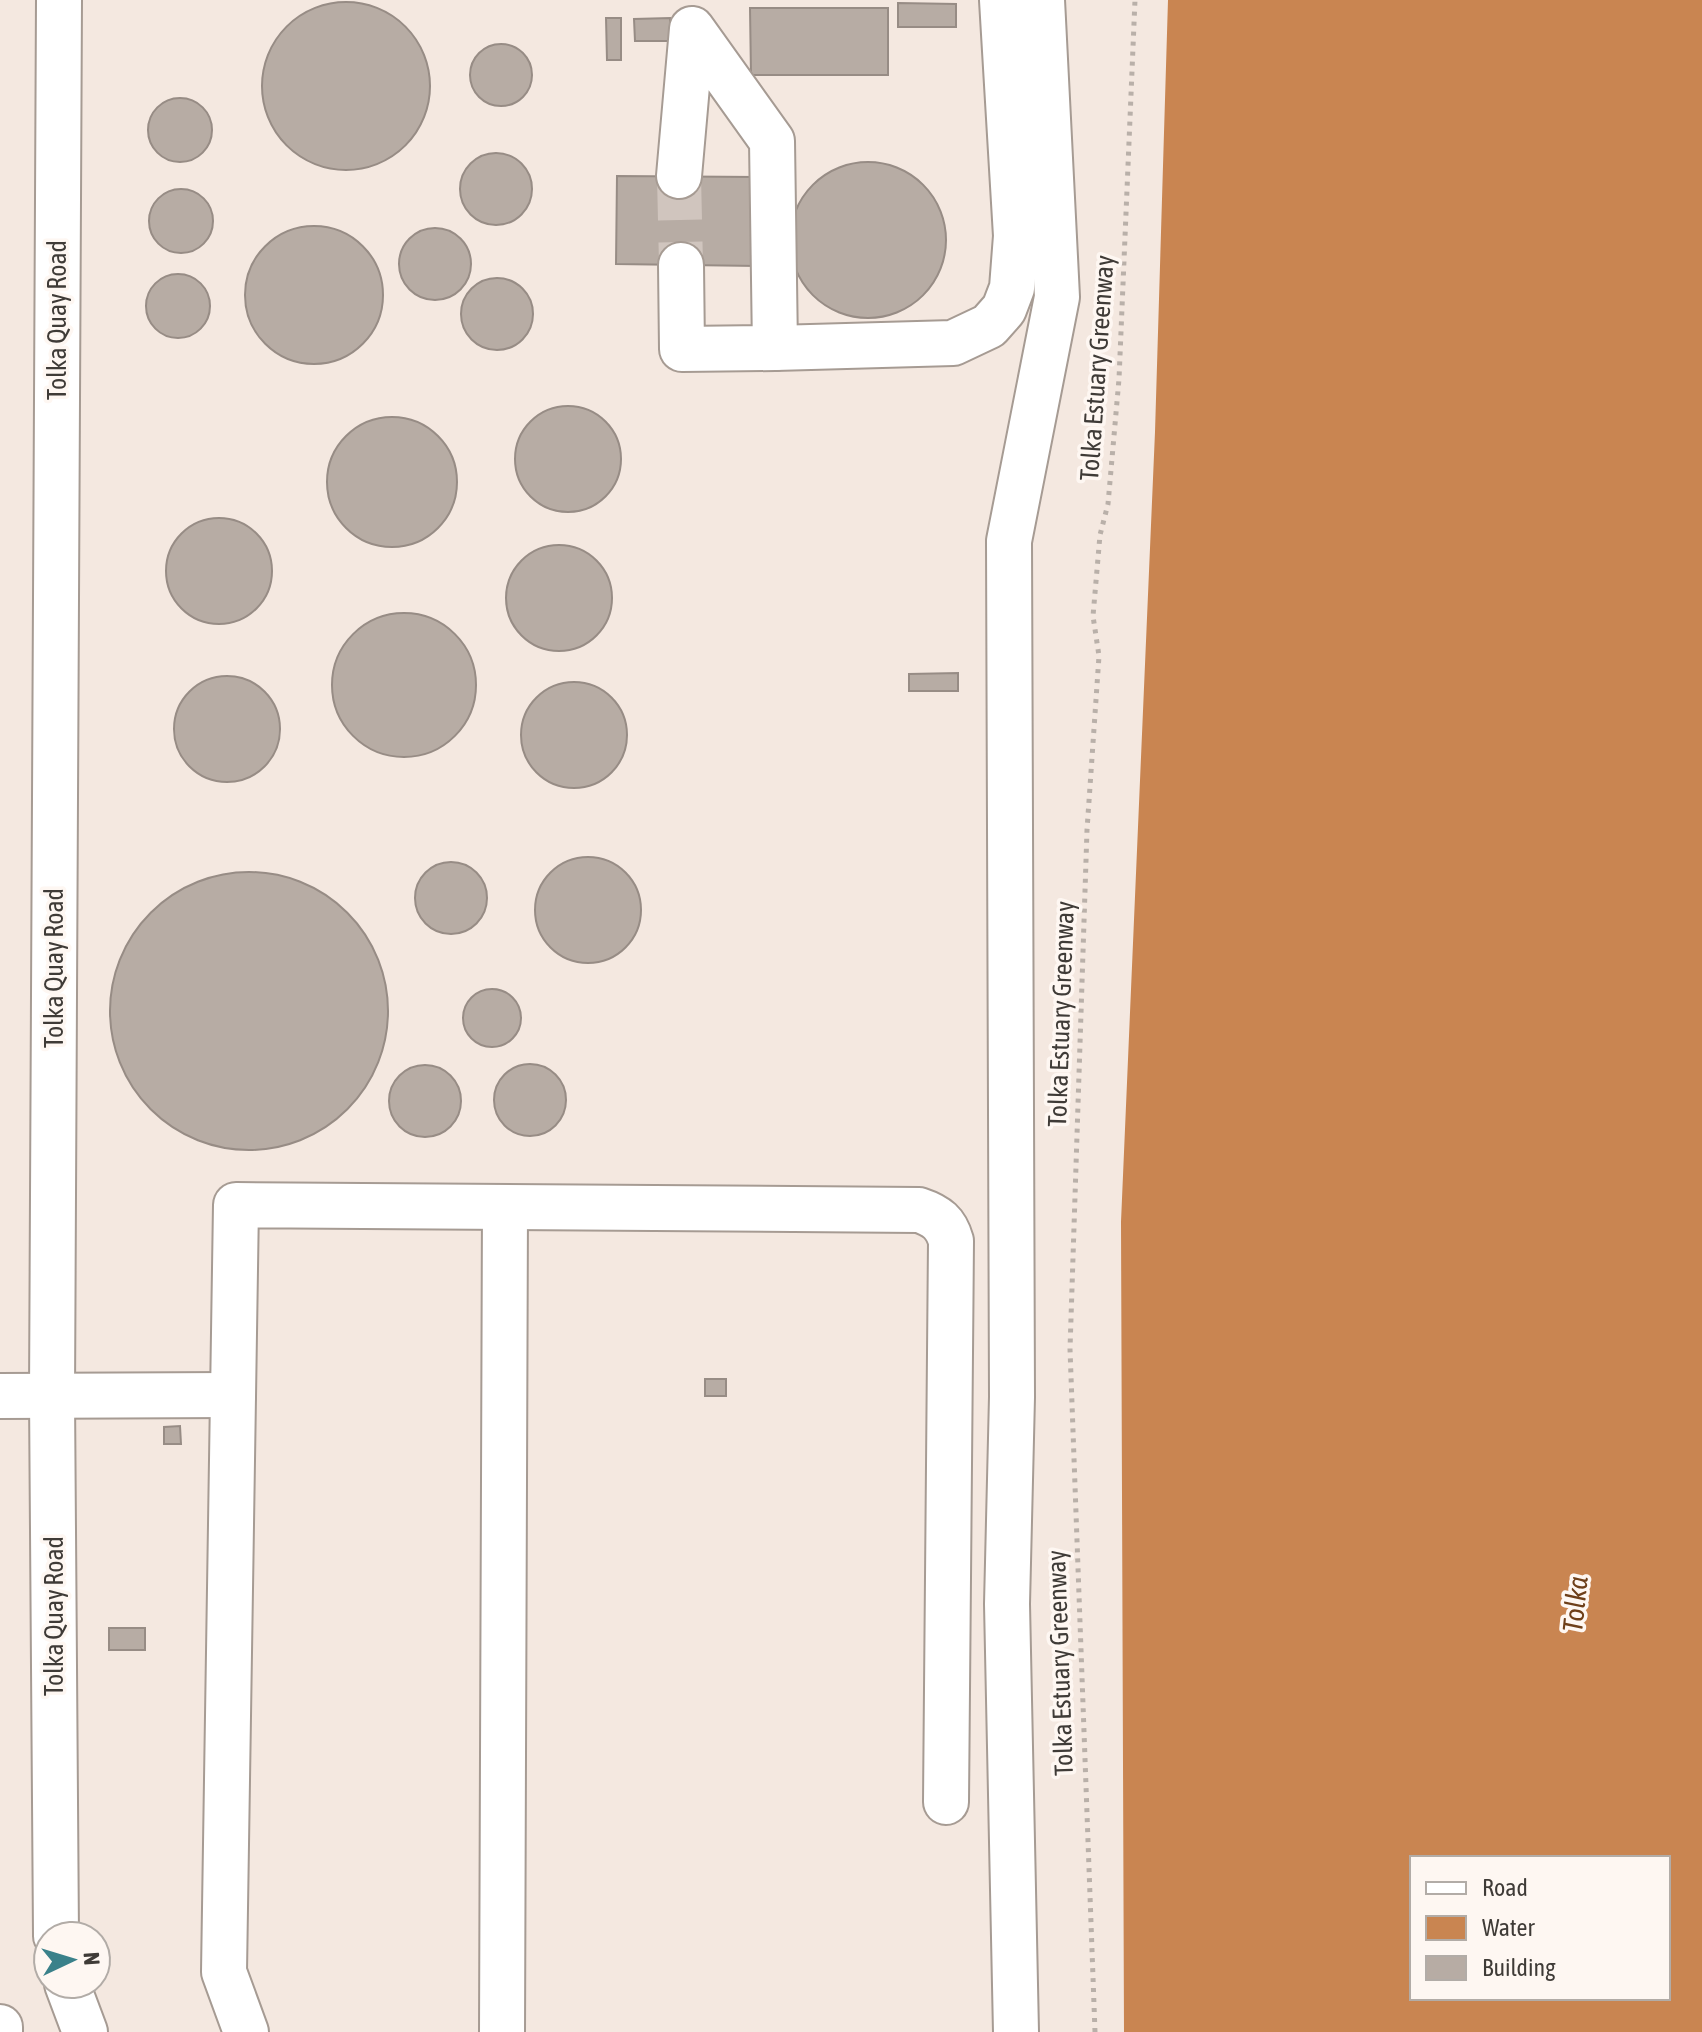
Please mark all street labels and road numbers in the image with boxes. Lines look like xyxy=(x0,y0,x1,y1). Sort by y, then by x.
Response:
street label: Tolka Quay Road xyxy=(42,240,72,400)
street label: Tolka Estuary Greenway xyxy=(1074,254,1120,482)
street label: Tolka Quay Road xyxy=(39,888,69,1048)
street label: Tolka Estuary Greenway xyxy=(1042,900,1080,1127)
street label: Tolka Quay Road xyxy=(39,1536,69,1696)
street label: Tolka Estuary Greenway xyxy=(1041,1549,1079,1776)

